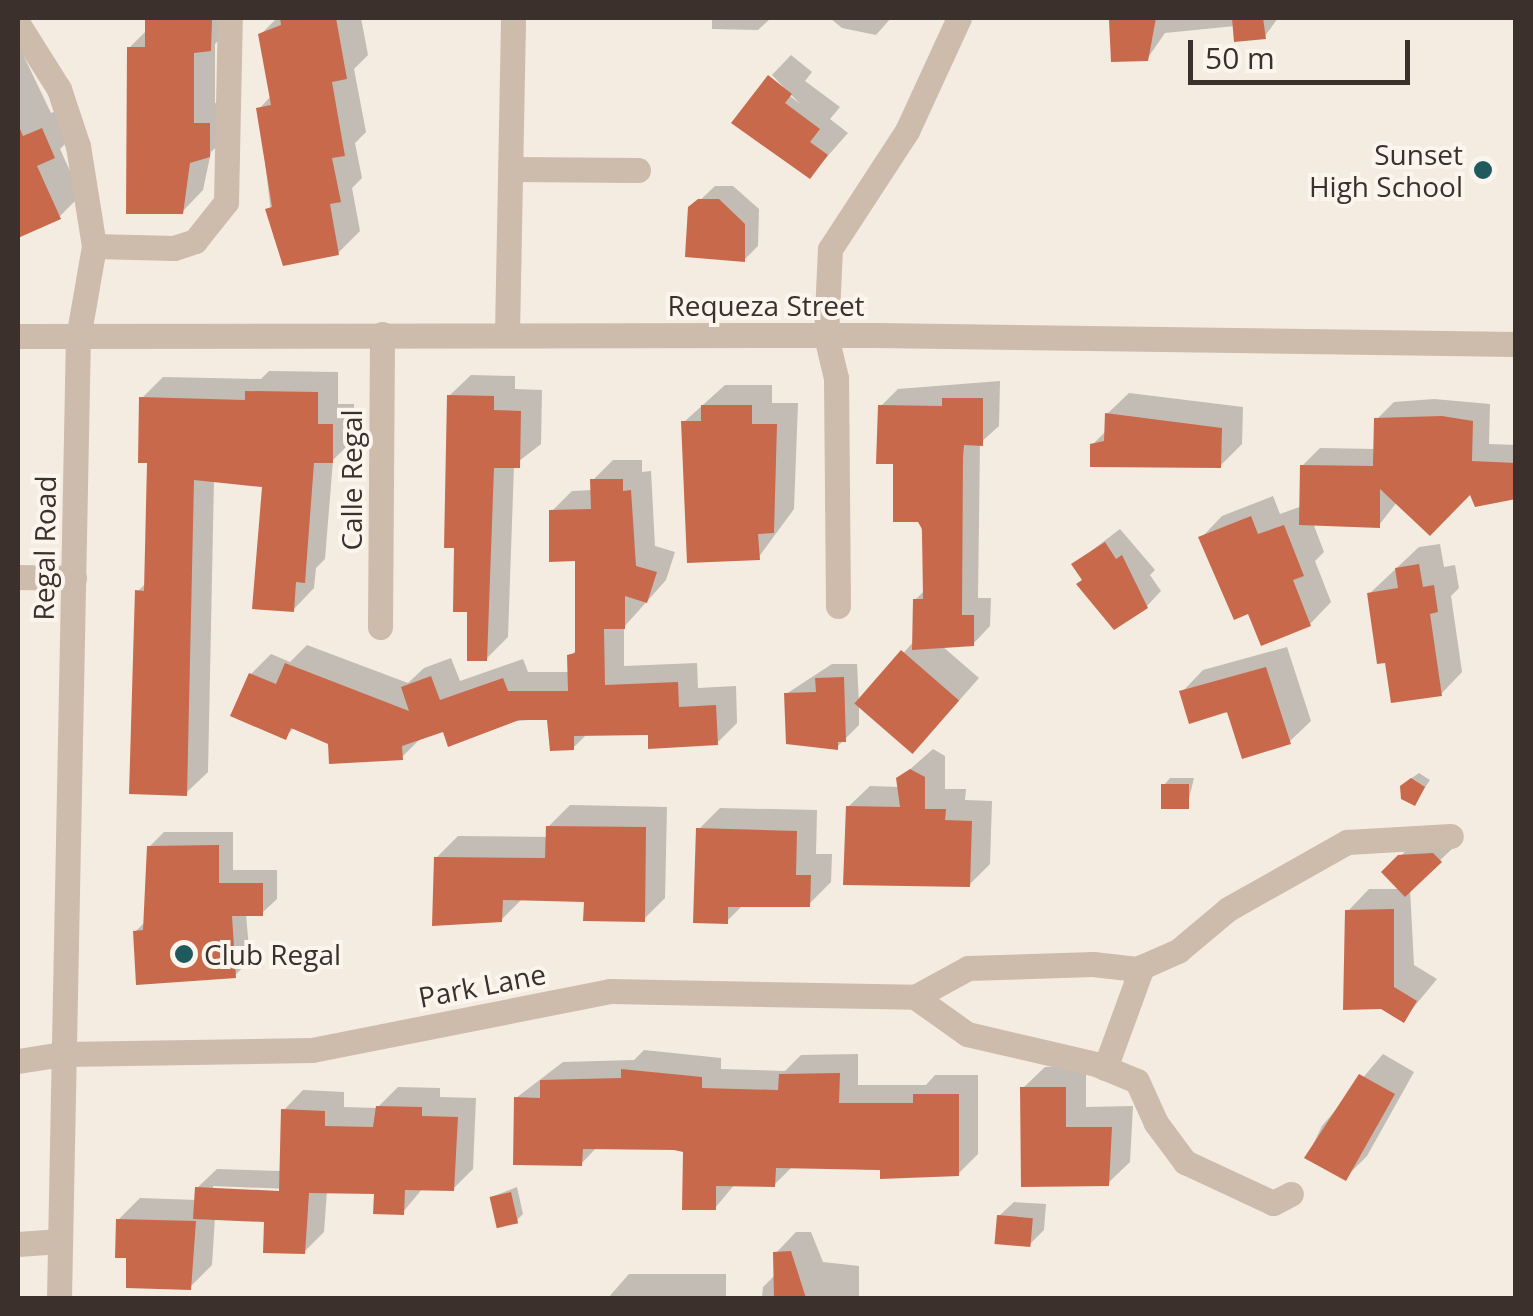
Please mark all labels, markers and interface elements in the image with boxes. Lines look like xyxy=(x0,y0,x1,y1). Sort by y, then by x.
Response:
scale bar xyxy=(1193,20,1416,82)
text: 50 m xyxy=(1205,37,1275,78)
place label: Sunset High School xyxy=(1309,137,1463,203)
marker: Sunset High School xyxy=(1472,159,1494,181)
street label: Requeza Street xyxy=(667,288,865,322)
street label: Calle Regal xyxy=(334,409,368,551)
street label: Regal Road xyxy=(26,475,62,621)
place label: Club Regal xyxy=(204,937,341,971)
marker: Club Regal xyxy=(173,943,195,965)
street label: Park Lane xyxy=(416,956,548,1014)

